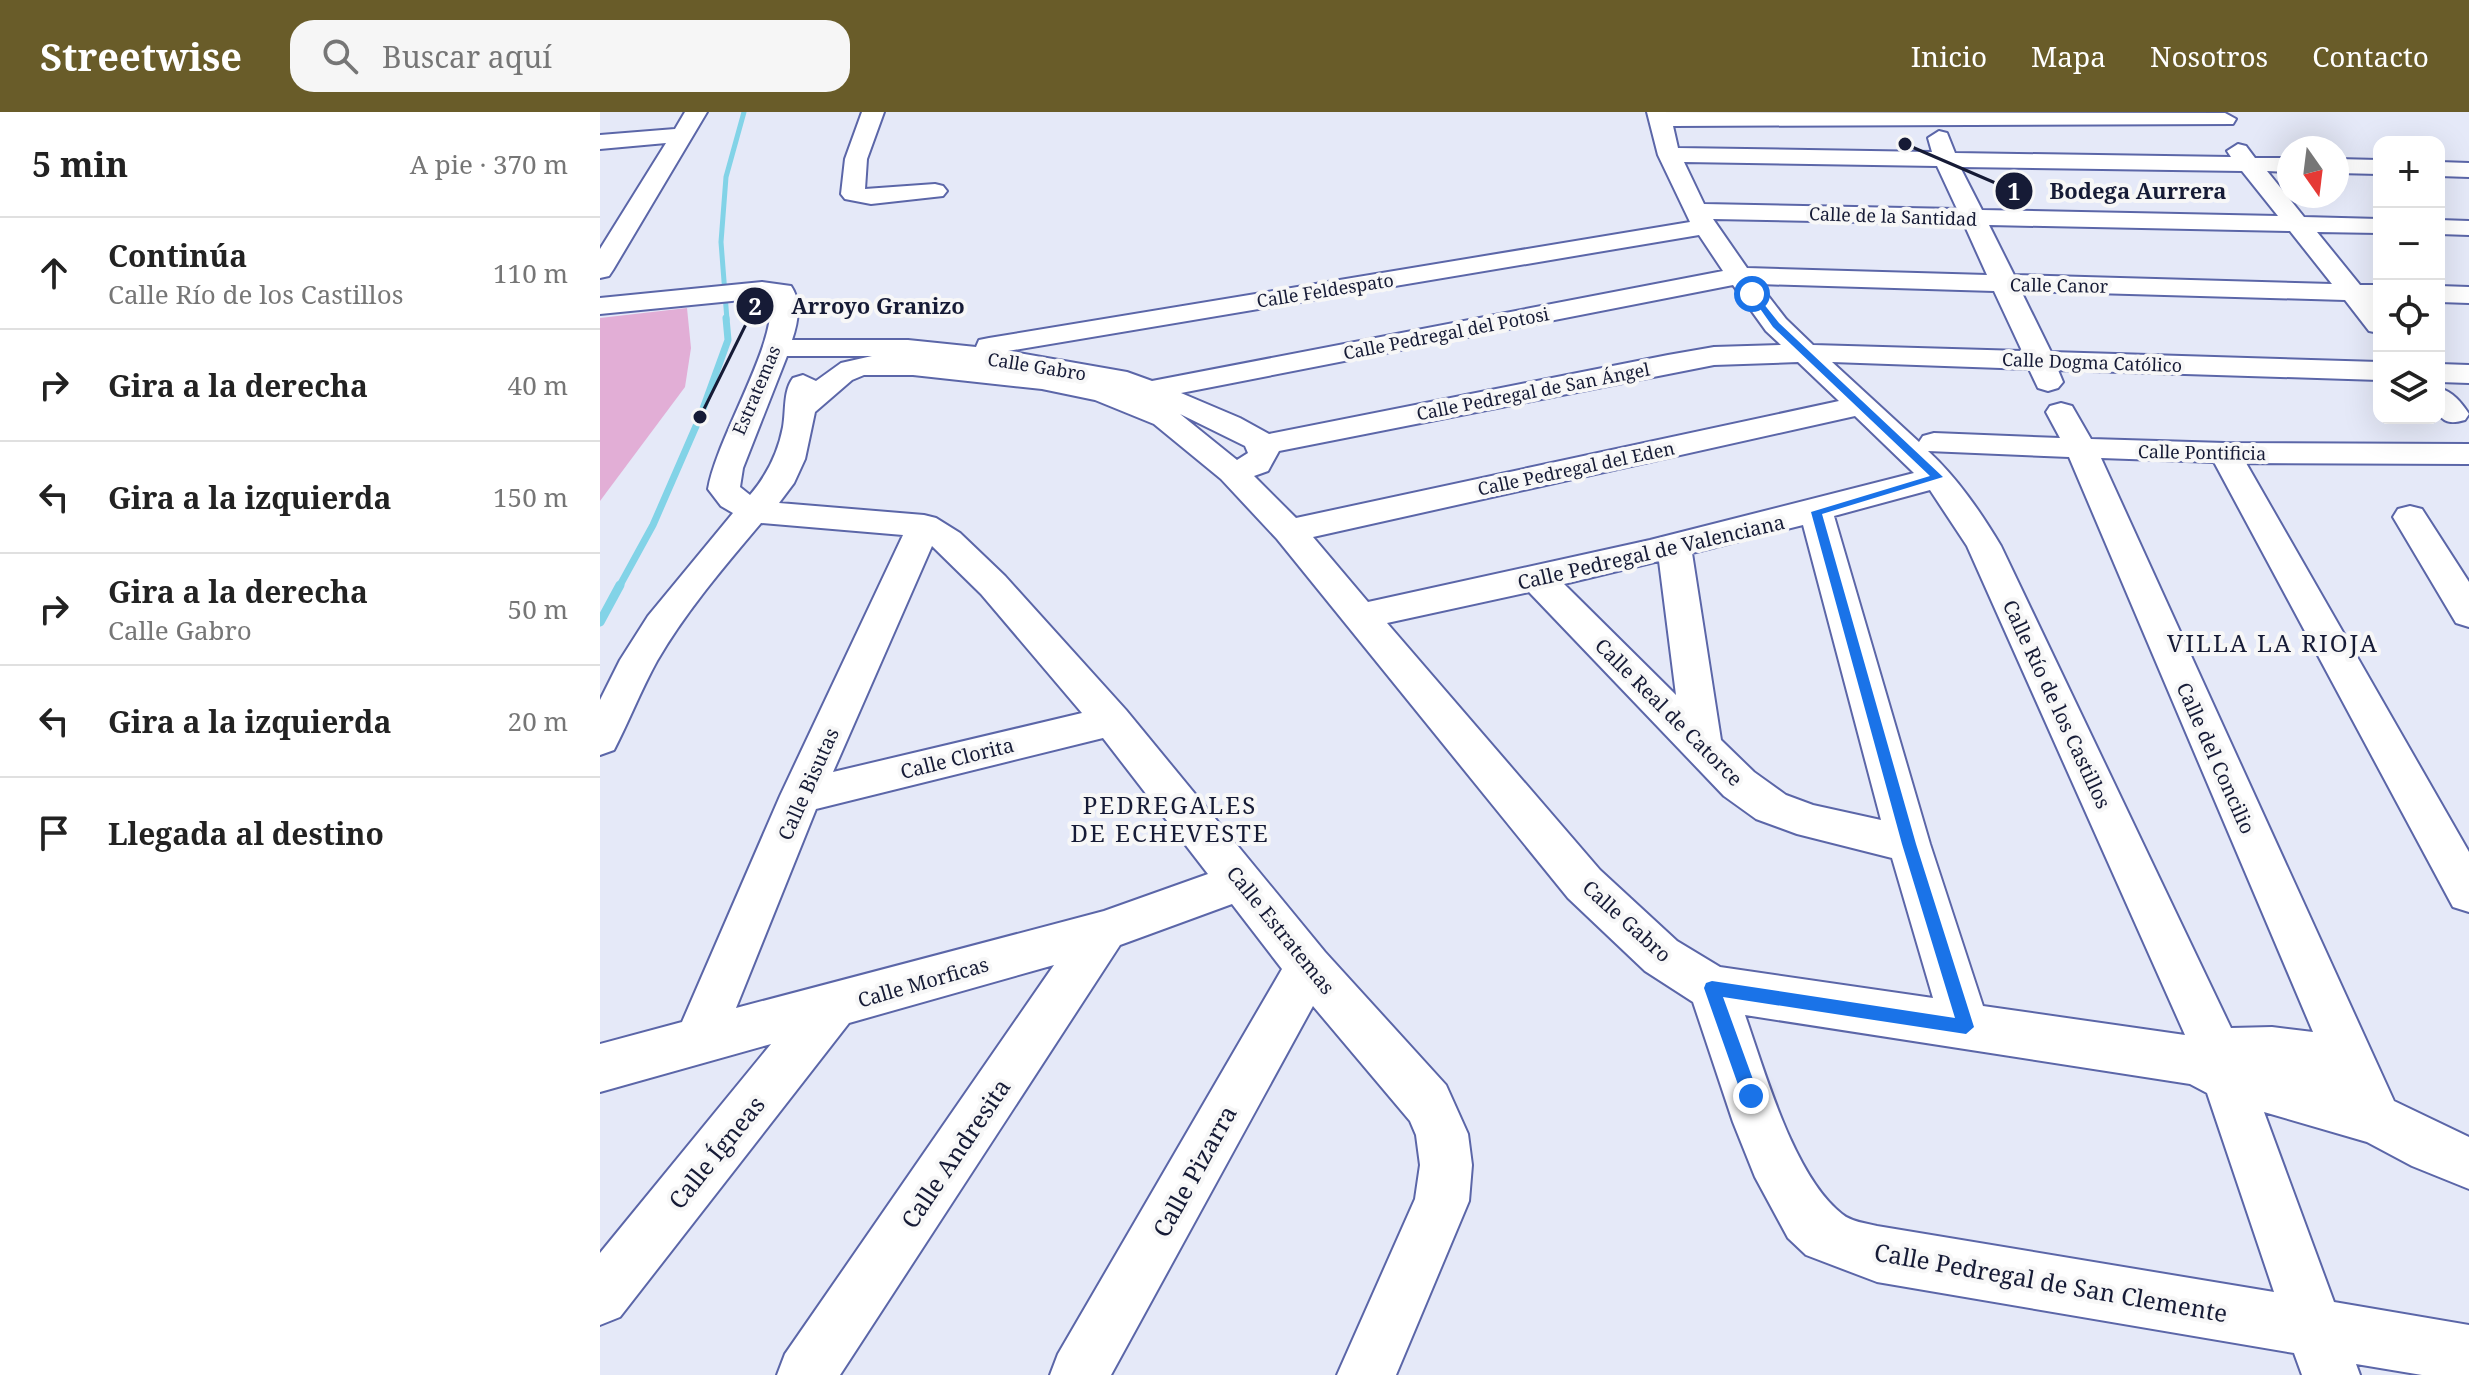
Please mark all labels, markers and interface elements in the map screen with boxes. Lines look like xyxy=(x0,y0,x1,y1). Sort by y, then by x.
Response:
search box xyxy=(290,20,850,92)
text: Streetwise xyxy=(40,30,242,82)
icon: search xyxy=(318,34,362,78)
text: Buscar aquí xyxy=(382,36,552,77)
text: Inicio xyxy=(1911,37,1987,75)
text: Mapa xyxy=(2031,37,2106,75)
text: Nosotros xyxy=(2150,37,2268,75)
text: Contacto xyxy=(2312,37,2429,75)
north arrow xyxy=(2277,136,2349,208)
map controls xyxy=(2373,136,2445,424)
button: + xyxy=(2373,136,2445,208)
text: 5 min xyxy=(32,141,128,187)
text: A pie · 370 m xyxy=(410,146,568,182)
callout: Bodega Aurrera xyxy=(1994,168,2243,214)
text: 1 xyxy=(2007,174,2021,207)
text: Bodega Aurrera xyxy=(2049,175,2227,205)
street label: Calle de la Santidad xyxy=(1808,201,1978,231)
button: − xyxy=(2373,208,2445,280)
text: Continúa xyxy=(108,235,247,276)
icon: ahead xyxy=(32,251,76,295)
text: 110 m xyxy=(493,255,568,291)
street label: Calle Feldespato xyxy=(1255,267,1395,313)
street label: Calle Canor xyxy=(2010,272,2109,298)
text: Calle Río de los Castillos xyxy=(108,276,403,312)
route start xyxy=(1734,276,1770,312)
button: locate xyxy=(2373,280,2445,352)
callout: Arroyo Granizo xyxy=(735,283,981,329)
text: 2 xyxy=(748,289,762,322)
text: Arroyo Granizo xyxy=(791,290,965,320)
street label: Calle Pedregal del Potosi xyxy=(1341,301,1551,365)
street label: Estratemas xyxy=(726,342,786,438)
street label: Calle Gabro xyxy=(986,346,1088,386)
street label: Calle Dogma Católico xyxy=(2002,347,2182,377)
button: layers xyxy=(2373,352,2445,424)
street label: Calle Pedregal de San Ángel xyxy=(1414,357,1652,425)
icon: right xyxy=(32,363,76,407)
text: Gira a la derecha xyxy=(108,365,368,406)
text: 40 m xyxy=(508,367,568,403)
street label: Calle Pedregal del Eden xyxy=(1475,435,1677,501)
street label: Calle Pontificia xyxy=(2138,439,2266,465)
icon: left xyxy=(32,475,76,519)
text: Gira a la izquierda xyxy=(108,477,391,518)
text: 150 m xyxy=(493,479,568,515)
street label: Calle Pedregal de Valenciana xyxy=(1515,508,1787,596)
text: Gira a la derecha xyxy=(108,571,368,612)
icon: right xyxy=(32,587,76,631)
text: 50 m xyxy=(508,591,568,627)
street label: Calle Río de los Castillos xyxy=(1997,595,2117,813)
text: Calle Gabro xyxy=(108,612,252,648)
district label: VILLA LA RIOJA xyxy=(2167,626,2379,659)
street label: Calle Real de Catorce xyxy=(1589,632,1749,792)
street label: Calle del Concilio xyxy=(2170,678,2262,838)
icon: left xyxy=(32,699,76,743)
text: Gira a la izquierda xyxy=(108,701,391,742)
text: 20 m xyxy=(508,703,568,739)
street label: Calle Bisutas xyxy=(771,724,845,844)
street label: Calle Clorita xyxy=(897,731,1017,785)
district label: PEDREGALES DE ECHEVESTE xyxy=(1070,788,1270,849)
icon: arrive xyxy=(32,811,76,855)
text: Llegada al destino xyxy=(108,813,384,854)
street label: Calle Estratemas xyxy=(1221,860,1341,1000)
street label: Calle Gabro xyxy=(1577,874,1677,968)
street label: Calle Morficas xyxy=(854,950,992,1014)
street label: Calle Andresita xyxy=(893,1072,1017,1234)
route end xyxy=(1733,1078,1769,1114)
street label: Calle Ígneas xyxy=(660,1089,772,1215)
street label: Calle Pizarra xyxy=(1144,1099,1244,1243)
street label: Calle Pedregal de San Clemente xyxy=(1872,1235,2230,1329)

